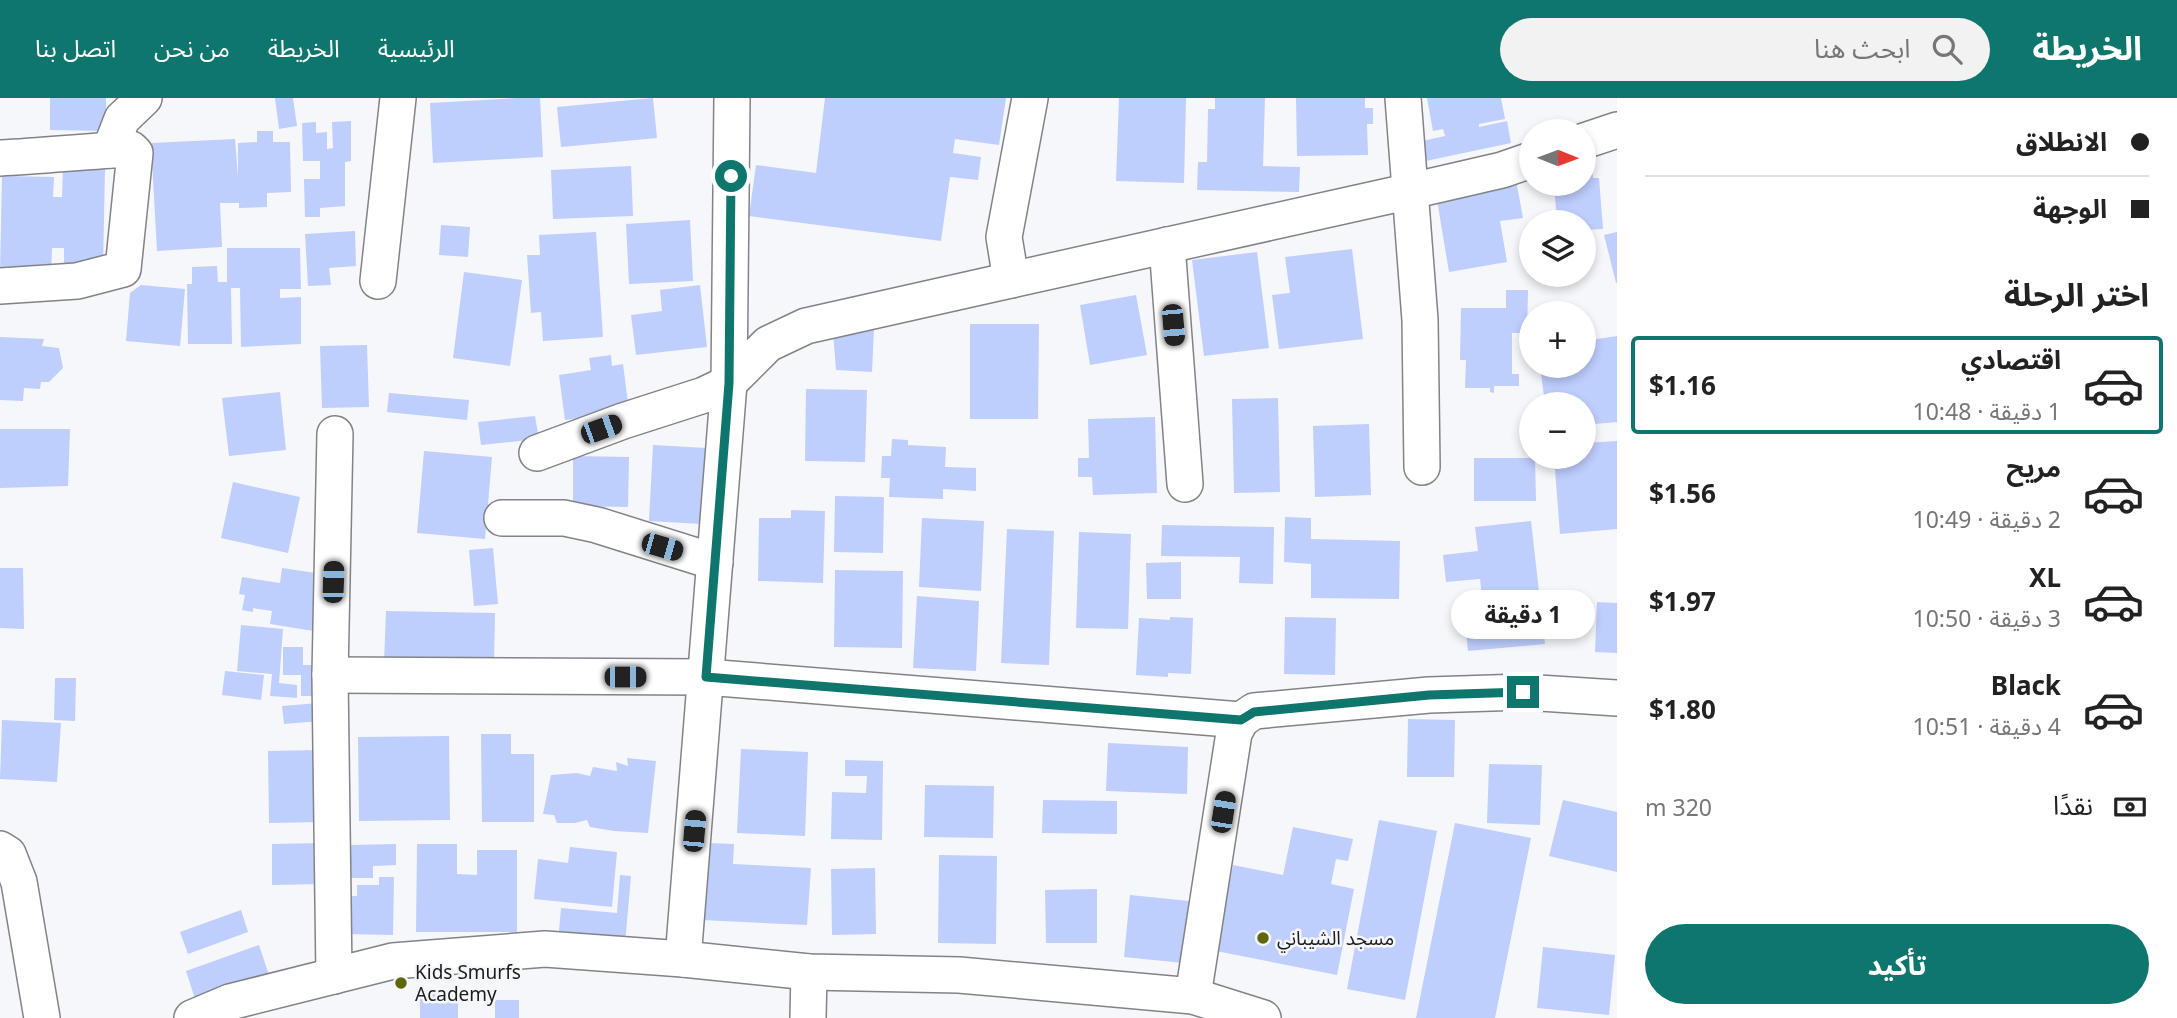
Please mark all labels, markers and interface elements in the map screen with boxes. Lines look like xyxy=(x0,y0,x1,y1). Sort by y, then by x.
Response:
search box xyxy=(1500,18,1990,81)
text: الخريطة xyxy=(2032,25,2142,70)
text: ابحث هنا xyxy=(1814,30,1910,66)
icon: search xyxy=(1928,30,1966,68)
text: اتصل بنا xyxy=(35,31,116,64)
text: من نحن xyxy=(154,31,230,64)
text: الخريطة xyxy=(268,31,340,64)
text: الرئيسية xyxy=(378,31,455,64)
north arrow xyxy=(1519,119,1596,196)
map controls xyxy=(1519,119,1596,469)
text: الانطلاق xyxy=(2016,123,2107,159)
route start xyxy=(715,160,747,192)
text: الوجهة xyxy=(2033,190,2107,226)
button: layers xyxy=(1519,210,1596,287)
text: اختر الرحلة xyxy=(2004,272,2149,315)
button: + xyxy=(1519,301,1596,378)
car xyxy=(1161,303,1186,347)
text: اقتصادي xyxy=(1961,341,2061,377)
icon: car xyxy=(2082,354,2145,417)
text: $1.16 xyxy=(1649,367,1716,403)
button: − xyxy=(1519,392,1596,469)
text: 1 دقيقة · 10:48 xyxy=(1913,395,2061,427)
car xyxy=(578,412,625,446)
text: مريح xyxy=(2006,449,2061,485)
icon: car xyxy=(2082,462,2145,525)
text: $1.56 xyxy=(1649,475,1716,511)
text: 2 دقيقة · 10:49 xyxy=(1913,503,2061,535)
car xyxy=(639,531,686,563)
text: XL xyxy=(2029,559,2061,595)
car xyxy=(322,561,345,603)
icon: car xyxy=(2082,570,2145,633)
text: $1.97 xyxy=(1649,583,1716,619)
callout: 1 دقيقة xyxy=(1451,590,1595,640)
text: 1 دقيقة xyxy=(1484,598,1562,630)
text: 3 دقيقة · 10:50 xyxy=(1913,602,2061,634)
car xyxy=(605,667,647,688)
text: Black xyxy=(1991,667,2061,703)
route end xyxy=(1507,676,1539,708)
icon: car xyxy=(2082,678,2145,741)
text: $1.80 xyxy=(1649,691,1716,727)
text: 4 دقيقة · 10:51 xyxy=(1913,710,2061,742)
text: نقدًا xyxy=(2053,787,2093,823)
icon: cash xyxy=(2111,788,2149,826)
car xyxy=(1210,790,1237,834)
text: 320 m xyxy=(1645,791,1712,823)
car xyxy=(682,809,707,853)
button: تأكيد xyxy=(1645,924,2149,1004)
place label: مسجد الشيباني xyxy=(1277,925,1394,953)
marker: مسجد الشيباني xyxy=(1255,930,1271,946)
place label: Kids Smurfs Academy xyxy=(415,959,521,1007)
marker: Kids Smurfs Academy xyxy=(393,975,409,991)

